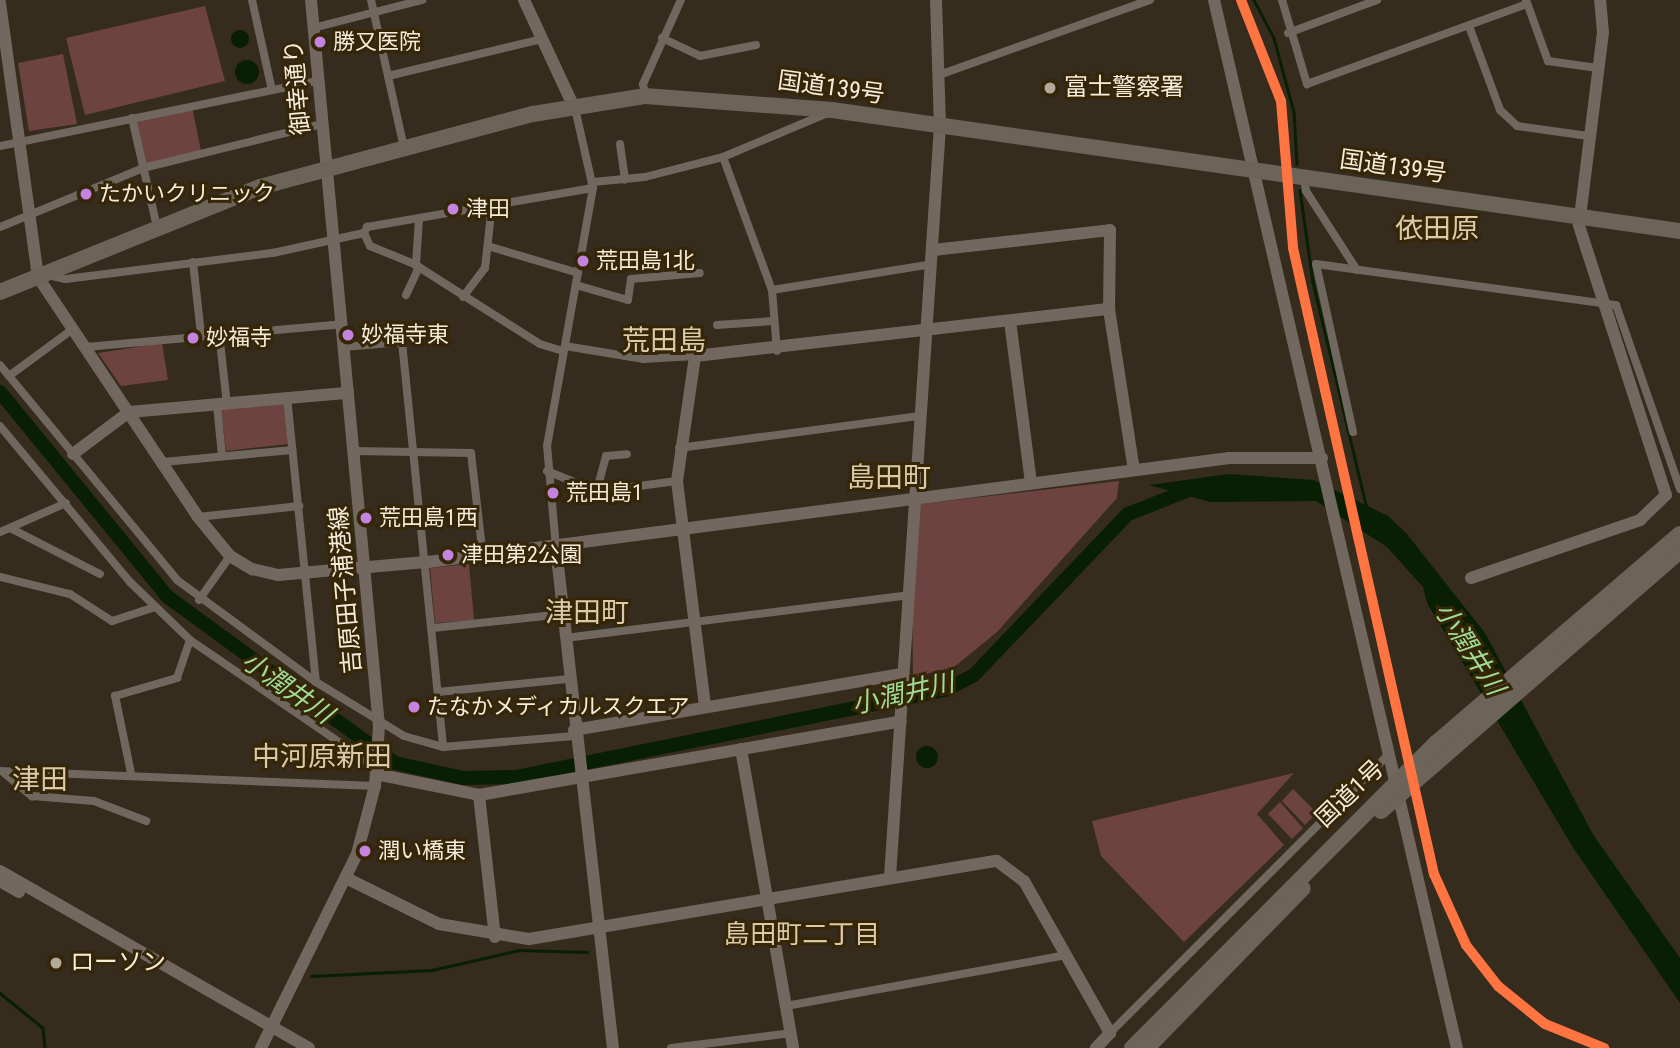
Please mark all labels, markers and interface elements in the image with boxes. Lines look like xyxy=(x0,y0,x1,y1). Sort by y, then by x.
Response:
place label: 勝又医院 xyxy=(333,29,421,55)
marker: 勝又医院 xyxy=(313,35,327,49)
street label: 御幸通り xyxy=(279,38,317,136)
street label: 国道139号 xyxy=(776,66,886,110)
place label: 富士警察署 xyxy=(1064,74,1184,102)
marker: 富士警察署 xyxy=(1042,80,1058,96)
street label: 国道139号 xyxy=(1338,145,1448,189)
place label: たかいクリニック xyxy=(99,181,275,207)
marker: たかいクリニック xyxy=(79,187,93,201)
place label: 津田 xyxy=(466,196,510,222)
marker: 津田 xyxy=(446,202,460,216)
district label: 依田原 xyxy=(1395,212,1479,246)
place label: 荒田島1北 xyxy=(596,248,695,274)
marker: 荒田島1北 xyxy=(576,254,590,268)
place label: 妙福寺東 xyxy=(361,322,449,348)
district label: 荒田島 xyxy=(622,324,706,358)
place label: 妙福寺 xyxy=(206,325,272,351)
marker: 妙福寺東 xyxy=(341,328,355,342)
marker: 妙福寺 xyxy=(186,331,200,345)
district label: 島田町 xyxy=(847,461,931,495)
place label: 荒田島1 xyxy=(566,480,643,506)
marker: 荒田島1 xyxy=(546,486,560,500)
street label: 吉原田子浦港線 xyxy=(324,505,368,675)
place label: 荒田島1西 xyxy=(379,505,478,531)
marker: 荒田島1西 xyxy=(359,511,373,525)
place label: 津田第2公園 xyxy=(461,542,582,568)
marker: 津田第2公園 xyxy=(441,548,455,562)
district label: 津田町 xyxy=(545,596,629,630)
water label: 小潤井川 xyxy=(1428,597,1510,701)
water label: 小潤井川 xyxy=(235,645,339,731)
water label: 小潤井川 xyxy=(849,667,957,721)
place label: たなかメディカルスクエア xyxy=(427,694,691,720)
marker: たなかメディカルスクエア xyxy=(407,700,421,714)
district label: 中河原新田 xyxy=(252,740,392,774)
street label: 国道1号 xyxy=(1310,755,1390,833)
district label: 津田 xyxy=(12,763,68,797)
place label: 潤い橋東 xyxy=(378,838,466,864)
marker: 潤い橋東 xyxy=(358,844,372,858)
district label: 島田町二丁目 xyxy=(724,919,880,951)
place label: ローソン xyxy=(70,949,166,977)
marker: ローソン xyxy=(48,955,64,971)

